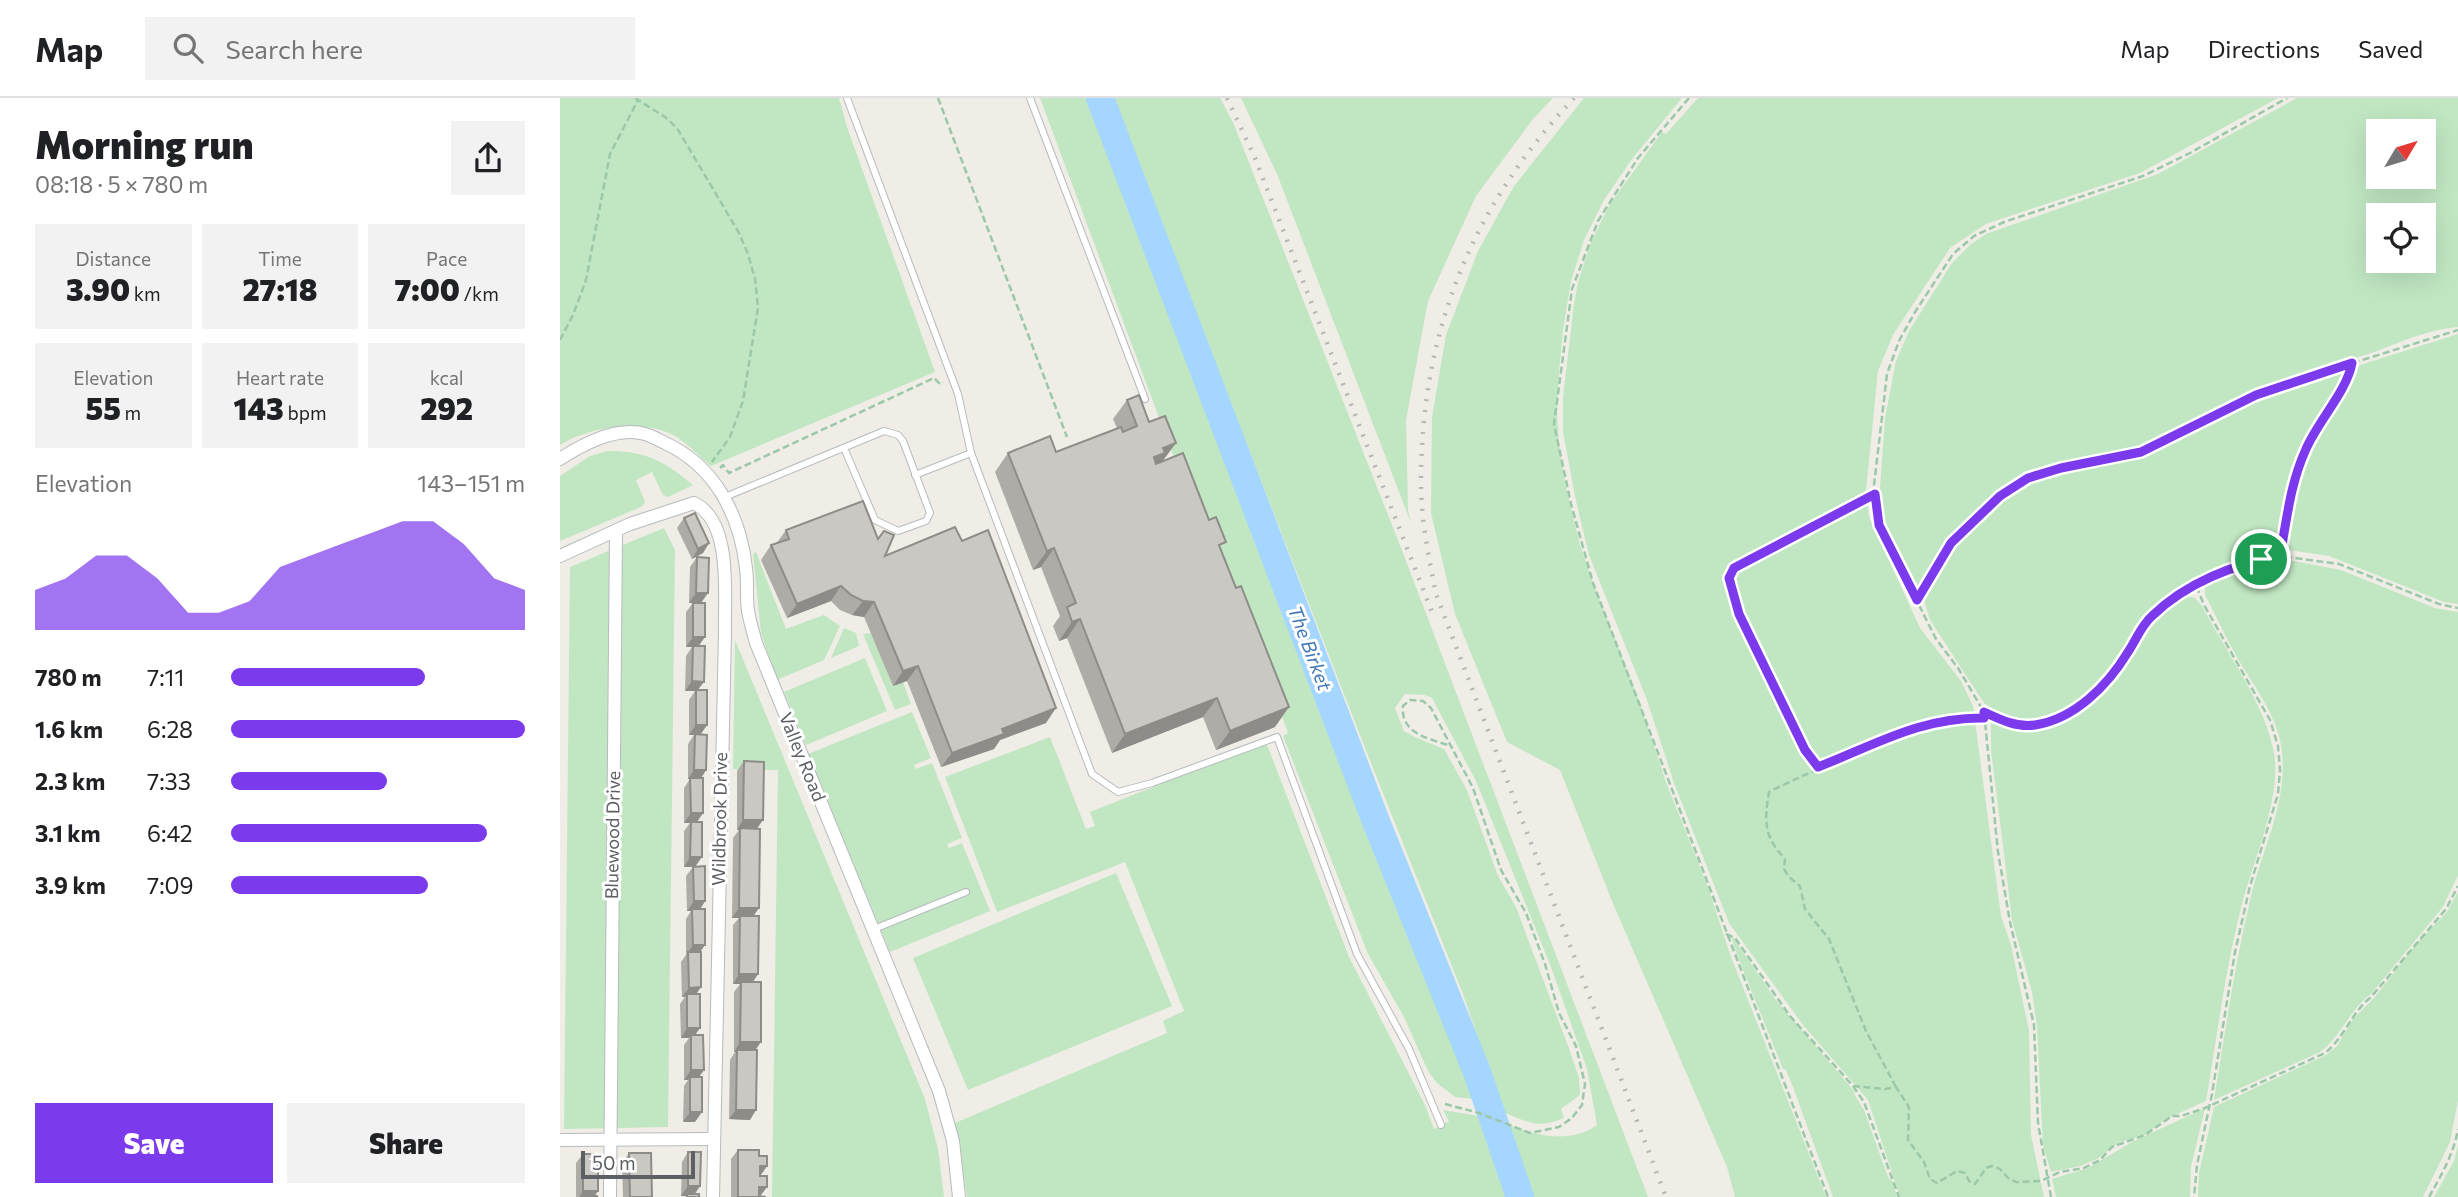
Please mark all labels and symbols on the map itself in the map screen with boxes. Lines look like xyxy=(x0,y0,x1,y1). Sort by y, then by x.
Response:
north arrow xyxy=(2366,119,2436,189)
pin xyxy=(2231,529,2291,589)
water label: The Birket xyxy=(1284,602,1338,695)
street label: Valley Road xyxy=(775,709,831,804)
street label: Wildbrook Drive xyxy=(707,752,731,886)
street label: Bluewood Drive xyxy=(600,771,624,899)
scale bar xyxy=(581,1148,695,1180)

